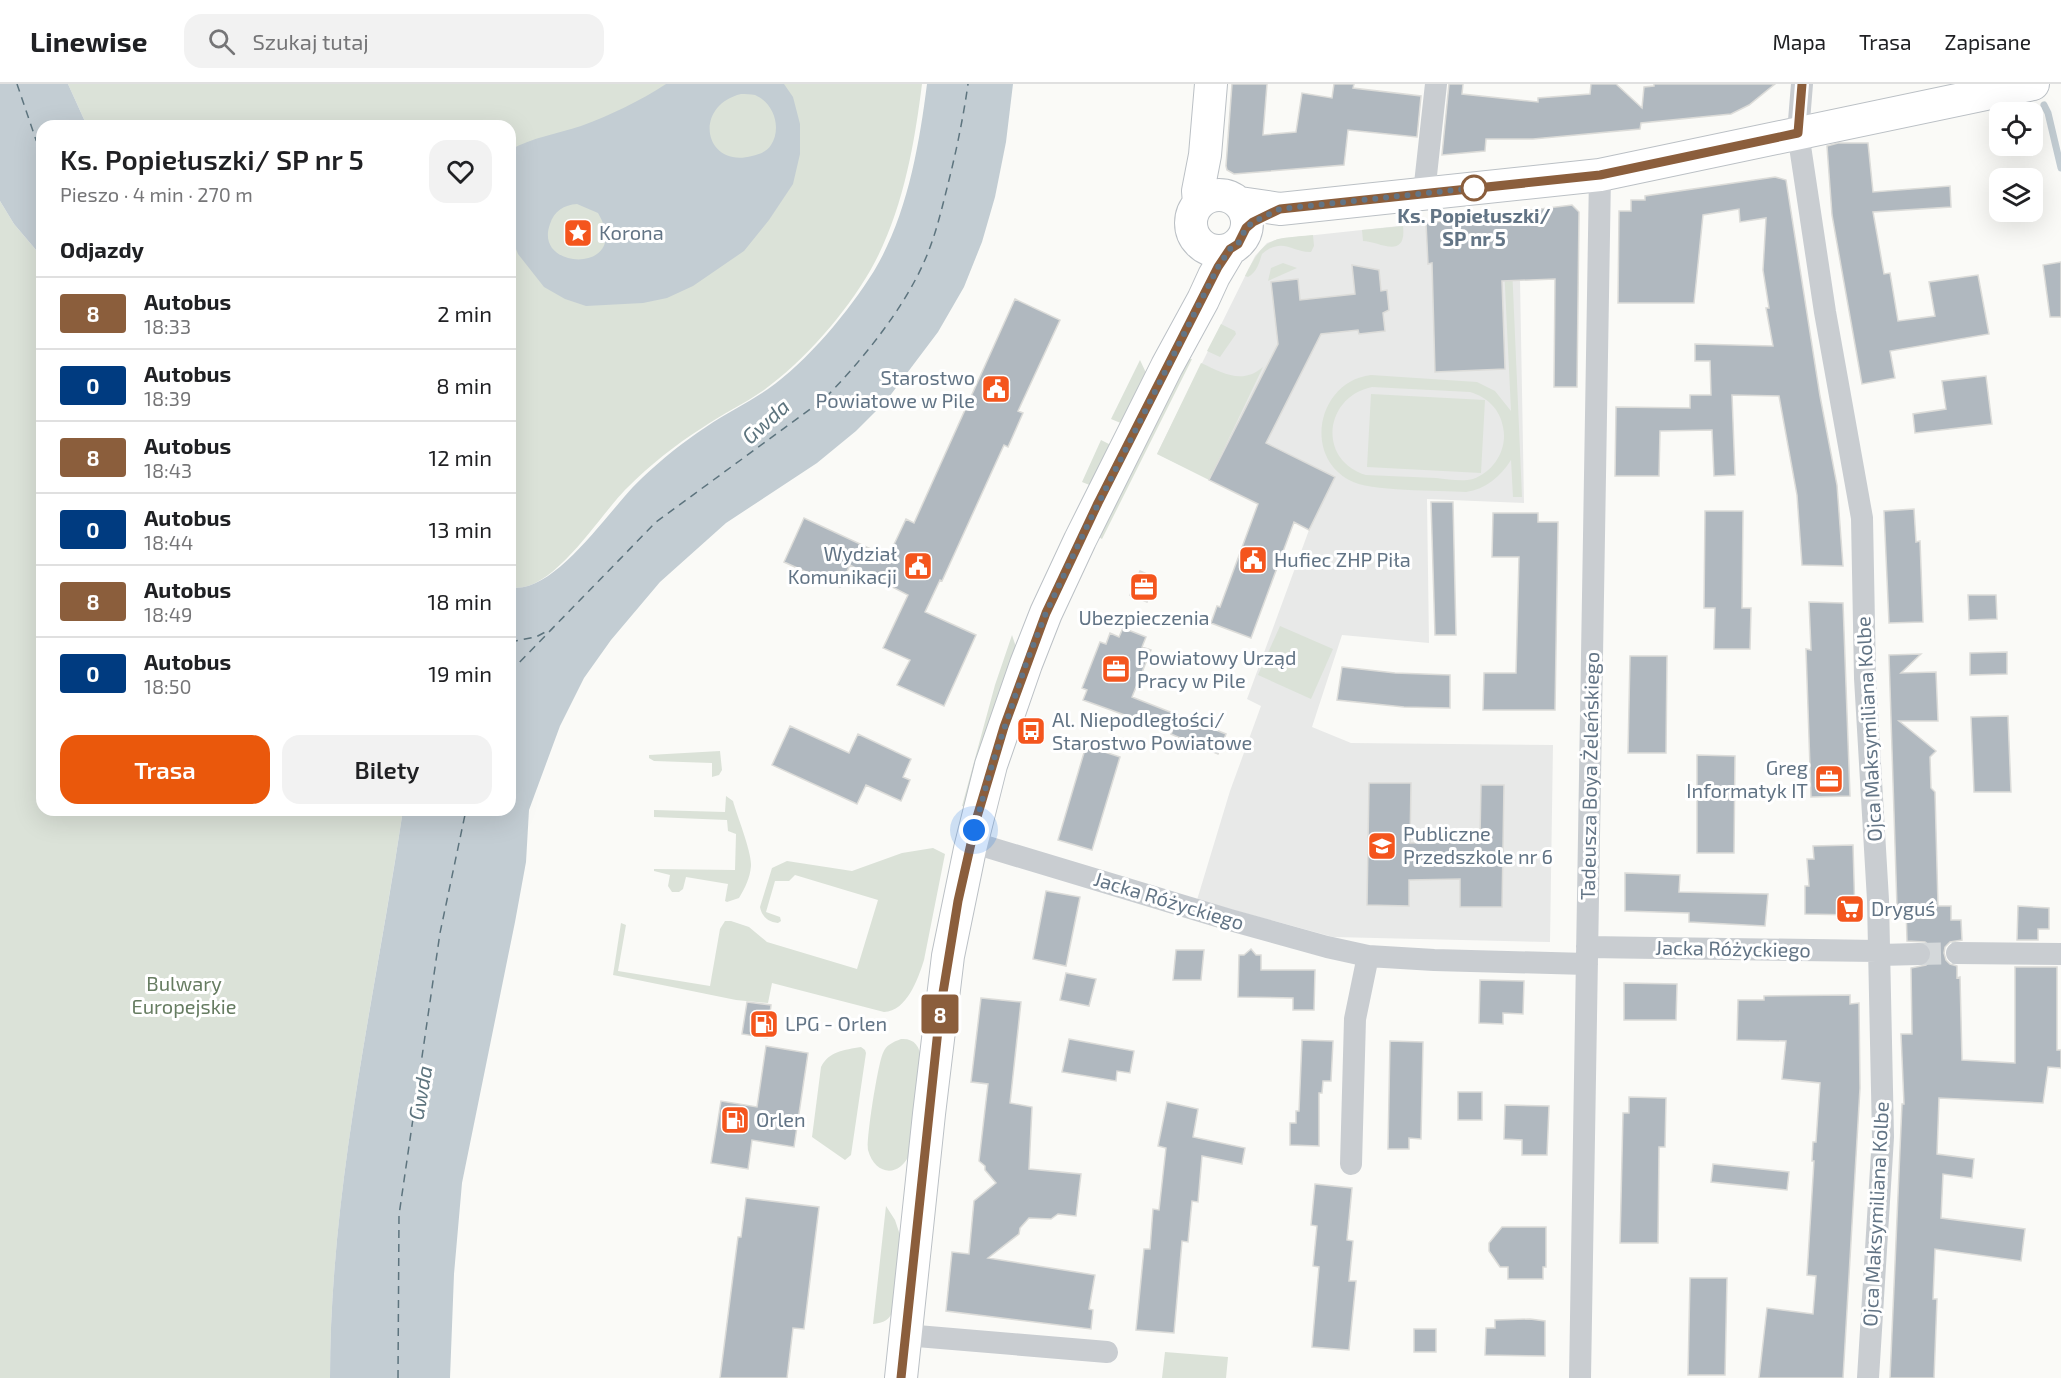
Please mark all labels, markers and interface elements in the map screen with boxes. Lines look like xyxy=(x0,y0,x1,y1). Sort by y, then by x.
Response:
search box xyxy=(184,14,604,68)
text: Linewise xyxy=(30,24,148,58)
icon: search xyxy=(205,25,238,58)
text: Szukaj tutaj xyxy=(253,28,369,54)
text: Mapa xyxy=(1772,29,1826,54)
text: Trasa xyxy=(1859,29,1912,54)
text: Zapisane xyxy=(1945,29,2031,54)
map controls xyxy=(1989,102,2043,222)
button: locate xyxy=(1989,102,2043,156)
button: heart xyxy=(429,140,492,203)
text: Ks. Popiełuszki/ SP nr 5 xyxy=(60,142,364,176)
button: layers xyxy=(1989,168,2043,222)
marker: Ks. Popiełuszki/ SP nr 5 xyxy=(1461,175,1487,201)
text: Pieszo · 4 min · 270 m xyxy=(60,182,253,206)
place label: Ks. Popiełuszki/ SP nr 5 xyxy=(1397,203,1551,250)
place icon: Korona xyxy=(562,217,594,249)
place label: Korona xyxy=(599,220,664,244)
text: Odjazdy xyxy=(60,236,144,262)
text: Autobus xyxy=(144,288,231,314)
text: 2 min xyxy=(437,300,492,326)
text: 8 xyxy=(86,301,100,326)
text: 18:33 xyxy=(144,314,191,338)
text: Autobus xyxy=(144,360,231,386)
place label: Starostwo Powiatowe w Pile xyxy=(815,365,975,412)
text: 8 min xyxy=(436,372,492,398)
text: 0 xyxy=(86,373,100,398)
public building icon: Starostwo Powiatowe w Pile xyxy=(980,373,1012,405)
text: 18:39 xyxy=(144,386,191,410)
water label: Gwda xyxy=(736,393,794,449)
text: Autobus xyxy=(144,432,231,458)
text: 12 min xyxy=(428,444,492,470)
text: 8 xyxy=(86,445,100,470)
text: 18:43 xyxy=(144,458,192,482)
text: Autobus xyxy=(144,504,231,530)
text: 13 min xyxy=(429,516,492,542)
text: 0 xyxy=(86,517,100,542)
text: 18:44 xyxy=(144,530,193,554)
place label: Wydział Komunikacji xyxy=(788,541,897,588)
public building icon: Hufiec ZHP Piła xyxy=(1237,544,1269,576)
place label: Hufiec ZHP Piła xyxy=(1274,547,1411,571)
public building icon: Wydział Komunikacji xyxy=(902,550,934,582)
office icon: Ubezpieczenia xyxy=(1128,571,1160,603)
text: Autobus xyxy=(144,576,231,602)
text: 18 min xyxy=(427,588,492,614)
text: 8 xyxy=(86,589,100,614)
text: 18:49 xyxy=(144,602,193,626)
place label: Ubezpieczenia xyxy=(1078,605,1210,629)
street label: Ojca Maksymiliana Kolbe xyxy=(1850,616,1886,842)
place label: Powiatowy Urząd Pracy w Pile xyxy=(1137,645,1296,692)
text: Autobus xyxy=(144,648,231,674)
street label: Tadeusza Boya Żeleńskiego xyxy=(1575,652,1603,900)
office icon: Powiatowy Urząd Pracy w Pile xyxy=(1100,653,1132,685)
text: 19 min xyxy=(428,660,492,686)
text: 0 xyxy=(86,661,100,686)
text: 18:50 xyxy=(144,674,192,698)
place label: Al. Niepodległości/ Starostwo Powiatowe xyxy=(1052,707,1252,754)
bus stop icon: Al. Niepodległości/ Starostwo Powiatowe xyxy=(1015,715,1047,747)
button: Trasa xyxy=(60,735,270,804)
button: Bilety xyxy=(282,735,492,804)
place label: Greg Informatyk IT xyxy=(1686,755,1808,802)
office icon: Greg Informatyk IT xyxy=(1813,763,1845,795)
your location xyxy=(959,815,989,845)
place label: Publiczne Przedszkole nr 6 xyxy=(1403,821,1553,868)
school or university icon: Publiczne Przedszkole nr 6 xyxy=(1366,830,1398,862)
street label: Jacka Różyckiego xyxy=(1091,866,1247,934)
supermarket icon: Dryguś xyxy=(1834,893,1866,925)
place label: Dryguś xyxy=(1871,896,1936,920)
street label: Jacka Różyckiego xyxy=(1655,935,1811,961)
park label: Bulwary Europejskie xyxy=(131,971,237,1018)
line badge: 8 xyxy=(920,994,960,1034)
text: 8 xyxy=(933,1002,947,1027)
fuel station icon: LPG - Orlen xyxy=(748,1008,780,1040)
place label: LPG - Orlen xyxy=(785,1011,887,1035)
water label: Gwda xyxy=(402,1063,437,1122)
street label: Ojca Maksymiliana Kolbe xyxy=(1857,1101,1893,1327)
fuel station icon: Orlen xyxy=(719,1104,751,1136)
place label: Orlen xyxy=(756,1107,806,1131)

